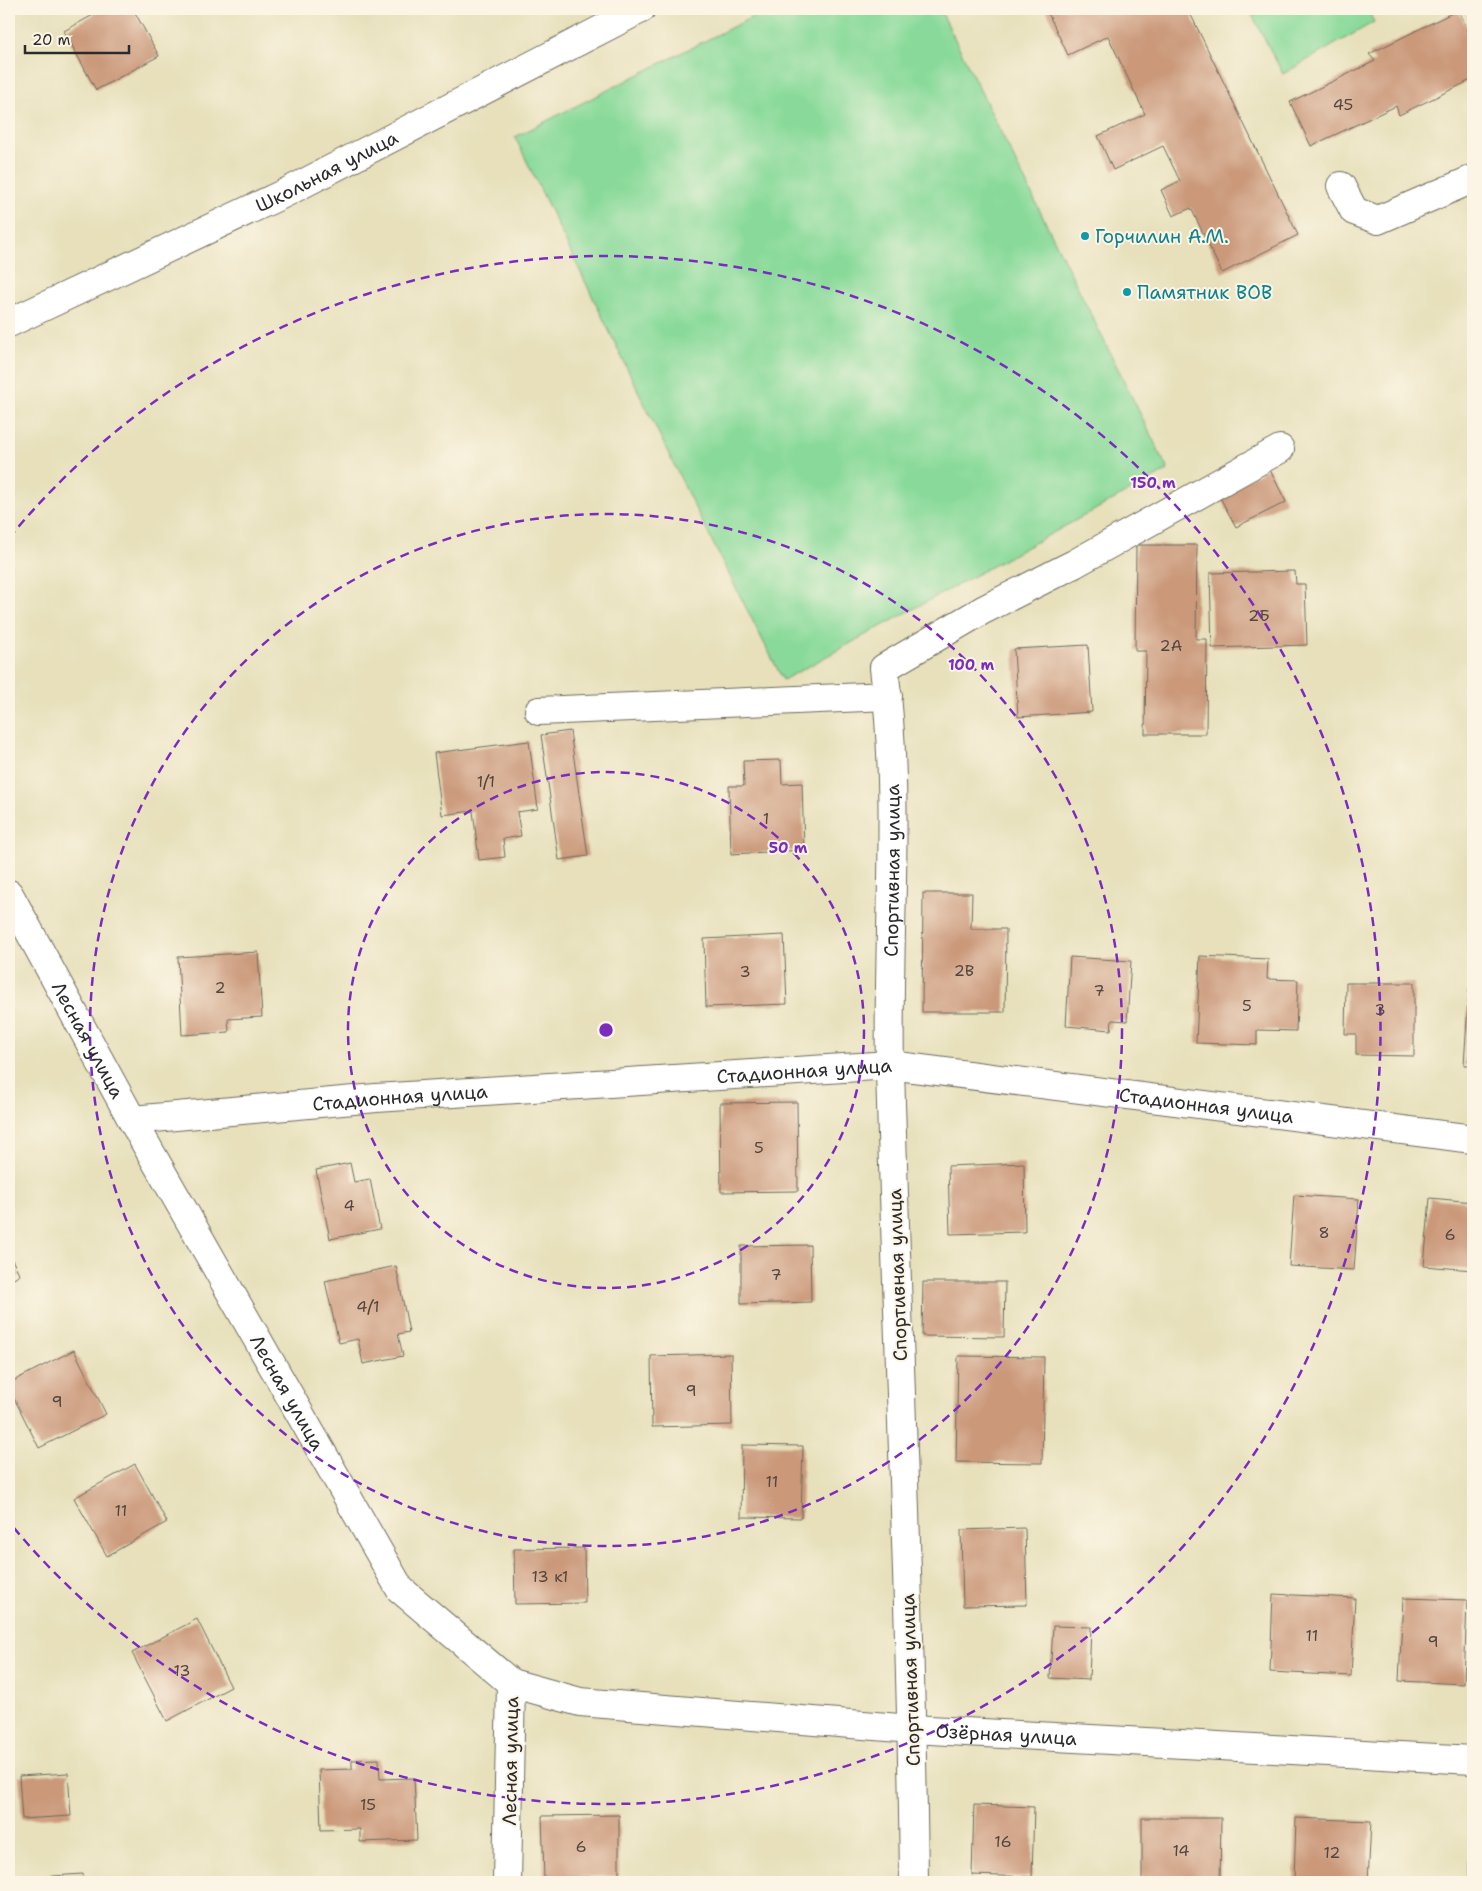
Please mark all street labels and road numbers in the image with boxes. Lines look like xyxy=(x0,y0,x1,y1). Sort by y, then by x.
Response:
street label: Школьная улица xyxy=(252,125,402,218)
street label: Спортивная улица xyxy=(878,784,906,957)
street label: Лесная улица xyxy=(46,977,130,1103)
street label: Стадионная улица xyxy=(716,1053,893,1089)
street label: Стадионная улица xyxy=(311,1079,489,1117)
street label: Стадионная улица xyxy=(1118,1082,1295,1129)
street label: Спортивная улица xyxy=(882,1188,913,1362)
street label: Лесная улица xyxy=(244,1330,330,1455)
street label: Спортивная улица xyxy=(895,1593,926,1767)
street label: Лесная улица xyxy=(497,1696,524,1826)
street label: Озёрная улица xyxy=(935,1718,1078,1751)

